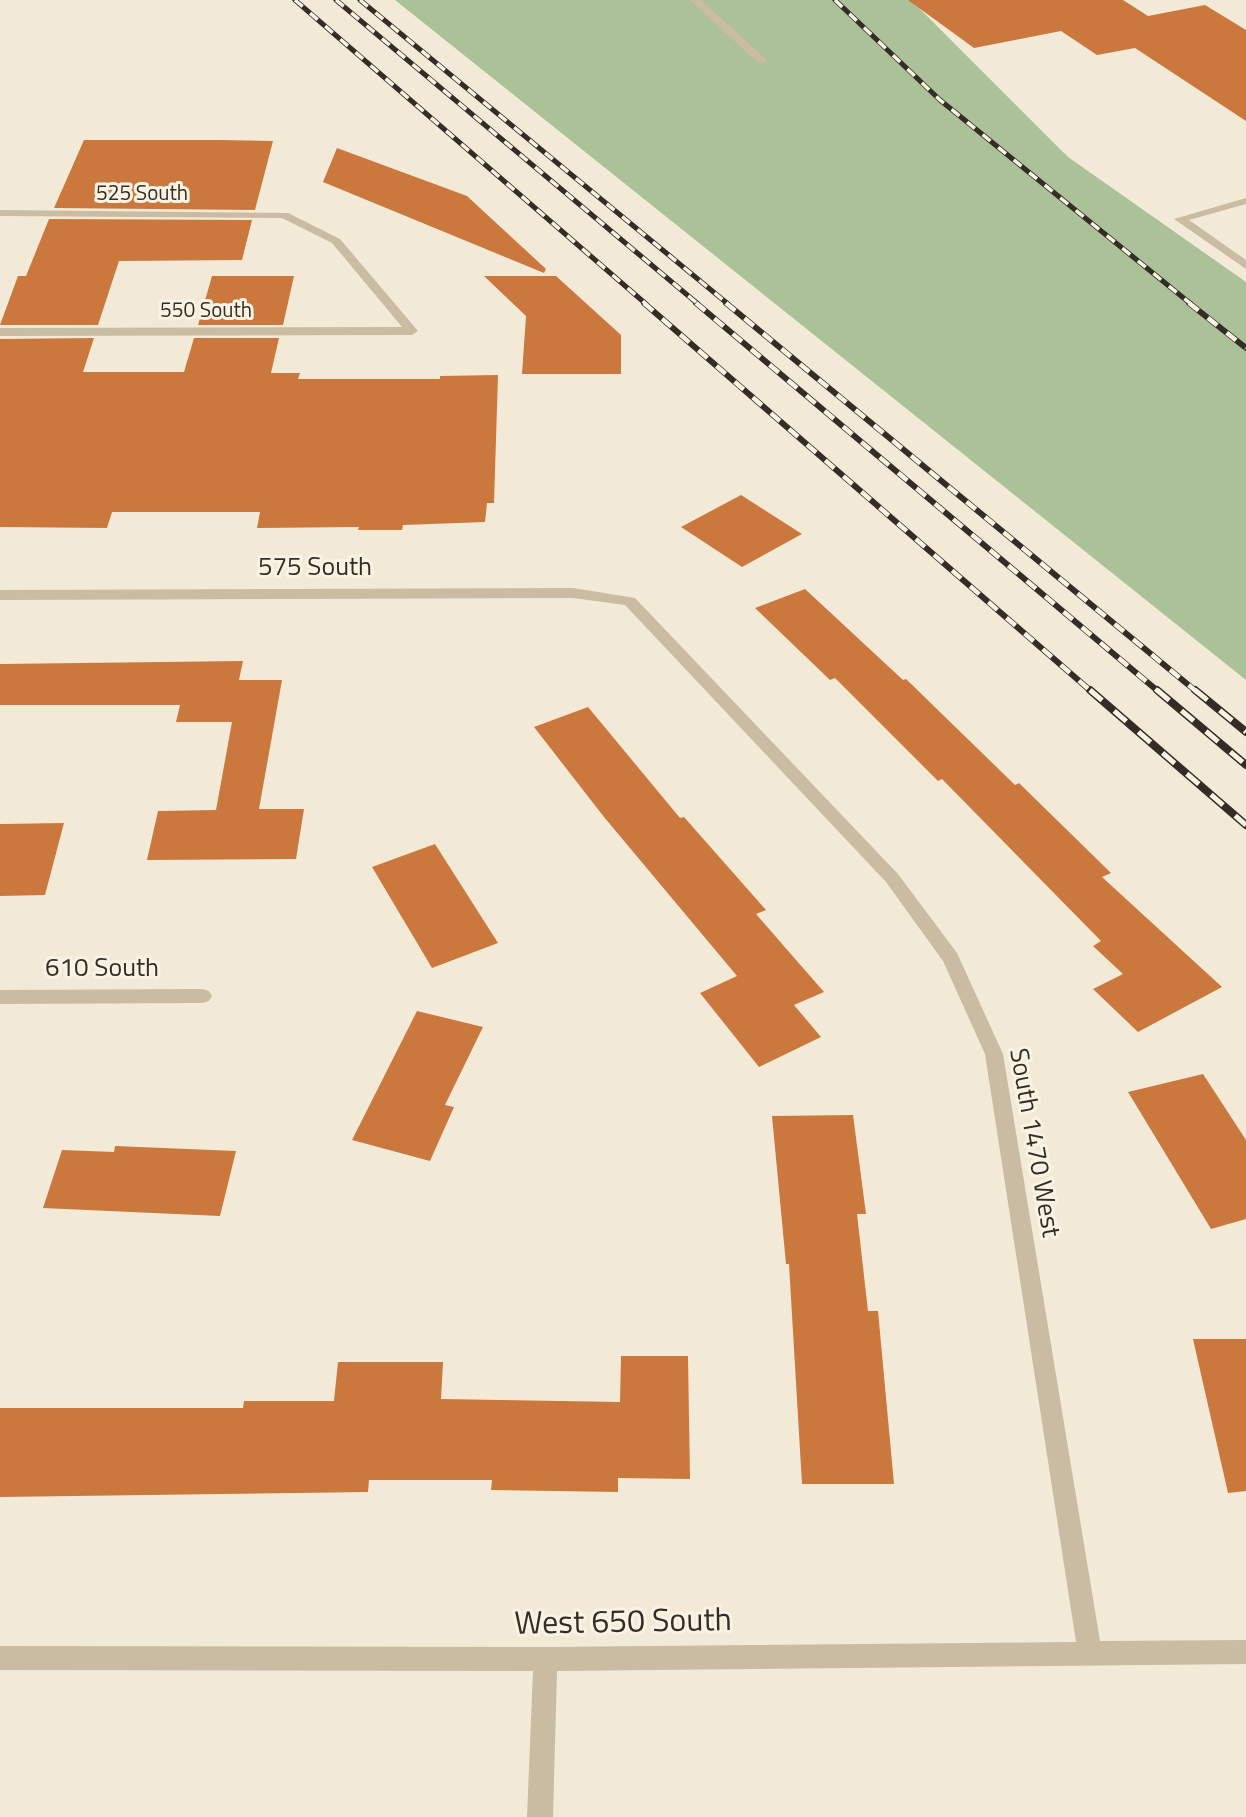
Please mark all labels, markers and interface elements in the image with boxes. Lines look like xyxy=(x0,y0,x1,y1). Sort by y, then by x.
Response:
street label: 525 South xyxy=(96,182,188,208)
street label: 550 South xyxy=(160,299,252,325)
street label: 575 South xyxy=(258,553,372,585)
street label: 610 South xyxy=(45,954,159,986)
street label: South 1470 West xyxy=(1001,1046,1065,1240)
street label: West 650 South xyxy=(514,1603,732,1645)

